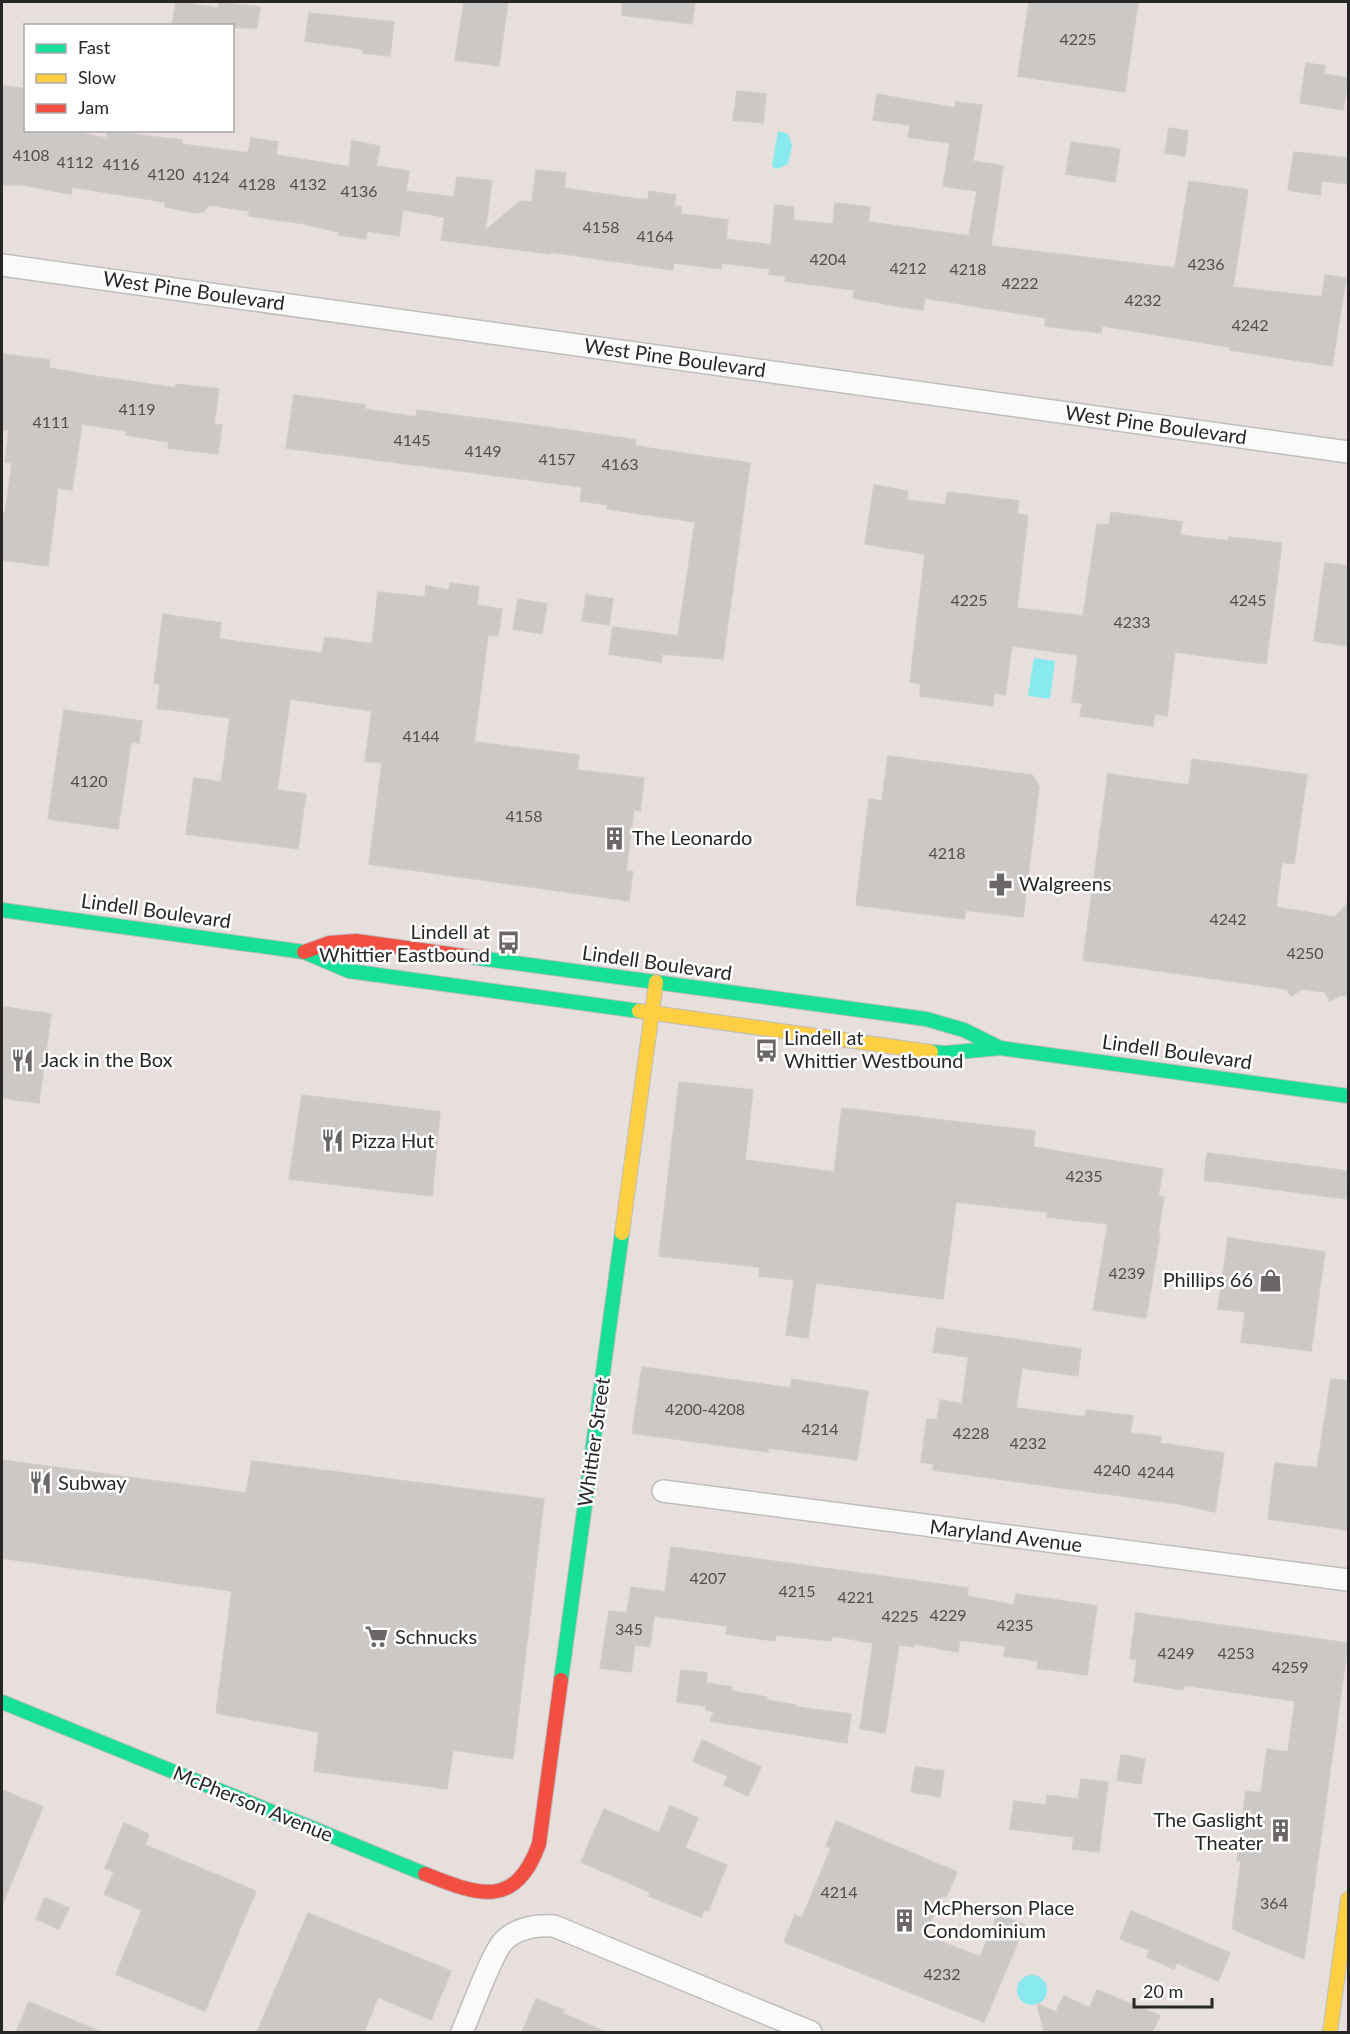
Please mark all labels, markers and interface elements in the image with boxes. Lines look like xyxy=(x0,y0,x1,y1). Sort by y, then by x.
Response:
legend xyxy=(24,24,234,132)
house number: 4225 xyxy=(1059,29,1097,48)
text: Fast xyxy=(78,36,111,58)
text: Slow xyxy=(78,66,116,88)
text: Jam xyxy=(78,96,109,118)
house number: 4108 xyxy=(12,145,50,164)
house number: 4112 xyxy=(56,152,94,171)
house number: 4116 xyxy=(102,154,140,173)
house number: 4120 xyxy=(147,164,185,183)
house number: 4124 xyxy=(192,167,230,186)
house number: 4128 xyxy=(238,174,276,193)
house number: 4132 xyxy=(289,174,327,193)
house number: 4136 xyxy=(340,181,378,200)
house number: 4158 xyxy=(582,217,620,236)
house number: 4164 xyxy=(636,226,674,245)
house number: 4204 xyxy=(809,249,847,268)
house number: 4236 xyxy=(1187,254,1225,273)
house number: 4212 xyxy=(889,258,927,277)
house number: 4218 xyxy=(949,259,987,278)
street label: West Pine Boulevard xyxy=(102,265,286,315)
house number: 4222 xyxy=(1001,273,1039,292)
house number: 4232 xyxy=(1124,290,1162,309)
house number: 4242 xyxy=(1231,315,1269,334)
street label: West Pine Boulevard xyxy=(583,332,767,382)
house number: 4119 xyxy=(118,399,156,418)
street label: West Pine Boulevard xyxy=(1064,399,1248,449)
house number: 4111 xyxy=(32,412,70,431)
house number: 4145 xyxy=(393,430,431,449)
house number: 4149 xyxy=(464,441,502,460)
house number: 4157 xyxy=(538,449,576,468)
house number: 4163 xyxy=(601,454,639,473)
house number: 4225 xyxy=(950,590,988,609)
house number: 4245 xyxy=(1229,590,1267,609)
house number: 4233 xyxy=(1113,612,1151,631)
house number: 4144 xyxy=(402,726,440,745)
house number: 4120 xyxy=(70,771,108,790)
house number: 4158 xyxy=(505,806,543,825)
building icon: The Leonardo xyxy=(601,825,627,851)
place label: The Leonardo xyxy=(632,825,752,849)
house number: 4218 xyxy=(928,843,966,862)
pharmacy icon: Walgreens xyxy=(988,871,1014,897)
place label: Walgreens xyxy=(1019,871,1111,895)
street label: Lindell Boulevard xyxy=(80,888,233,932)
house number: 4242 xyxy=(1209,909,1247,928)
place label: Lindell at Whittier Eastbound xyxy=(319,919,490,966)
bus stop icon: Lindell at Whittier Eastbound xyxy=(495,930,521,956)
street label: Lindell Boulevard xyxy=(581,940,734,984)
house number: 4250 xyxy=(1286,943,1324,962)
place label: Lindell at Whittier Westbound xyxy=(784,1025,963,1072)
street label: Lindell Boulevard xyxy=(1101,1029,1254,1073)
bus stop icon: Lindell at Whittier Westbound xyxy=(753,1037,779,1063)
restaurant icon: Jack in the Box xyxy=(10,1047,36,1073)
place label: Jack in the Box xyxy=(41,1047,173,1071)
restaurant icon: Pizza Hut xyxy=(320,1128,346,1154)
place label: Pizza Hut xyxy=(351,1128,434,1152)
house number: 4235 xyxy=(1065,1166,1103,1185)
house number: 4239 xyxy=(1108,1263,1146,1282)
place label: Phillips 66 xyxy=(1163,1267,1253,1291)
shop icon: Phillips 66 xyxy=(1258,1267,1284,1293)
street label: Whittier Street xyxy=(572,1376,614,1508)
house number: 4200-4208 xyxy=(665,1399,745,1418)
house number: 4214 xyxy=(801,1419,839,1438)
house number: 4228 xyxy=(952,1423,990,1442)
house number: 4232 xyxy=(1009,1433,1047,1452)
house number: 4240 xyxy=(1093,1460,1131,1479)
house number: 4244 xyxy=(1137,1462,1175,1481)
restaurant icon: Subway xyxy=(27,1470,53,1496)
place label: Subway xyxy=(58,1470,127,1494)
street label: Maryland Avenue xyxy=(928,1514,1084,1556)
house number: 4207 xyxy=(689,1568,727,1587)
house number: 4215 xyxy=(778,1581,816,1600)
house number: 4221 xyxy=(837,1587,875,1606)
house number: 4229 xyxy=(929,1605,967,1624)
house number: 4225 xyxy=(881,1606,919,1625)
house number: 4235 xyxy=(996,1615,1034,1634)
house number: 345 xyxy=(615,1619,643,1638)
supermarket icon: Schnucks xyxy=(364,1624,390,1650)
place label: Schnucks xyxy=(395,1624,477,1648)
house number: 4249 xyxy=(1157,1643,1195,1662)
house number: 4253 xyxy=(1217,1643,1255,1662)
house number: 4259 xyxy=(1271,1657,1309,1676)
street label: McPherson Avenue xyxy=(170,1760,337,1846)
place label: The Gaslight Theater xyxy=(1153,1807,1264,1854)
building icon: The Gaslight Theater xyxy=(1268,1818,1294,1844)
house number: 4214 xyxy=(820,1882,858,1901)
house number: 364 xyxy=(1260,1893,1288,1912)
place label: McPherson Place Condominium xyxy=(923,1895,1074,1942)
building icon: McPherson Place Condominium xyxy=(892,1907,918,1933)
house number: 4232 xyxy=(923,1964,961,1983)
scale bar xyxy=(1134,1971,1212,2009)
text: 20 m xyxy=(1143,1980,1183,2002)

